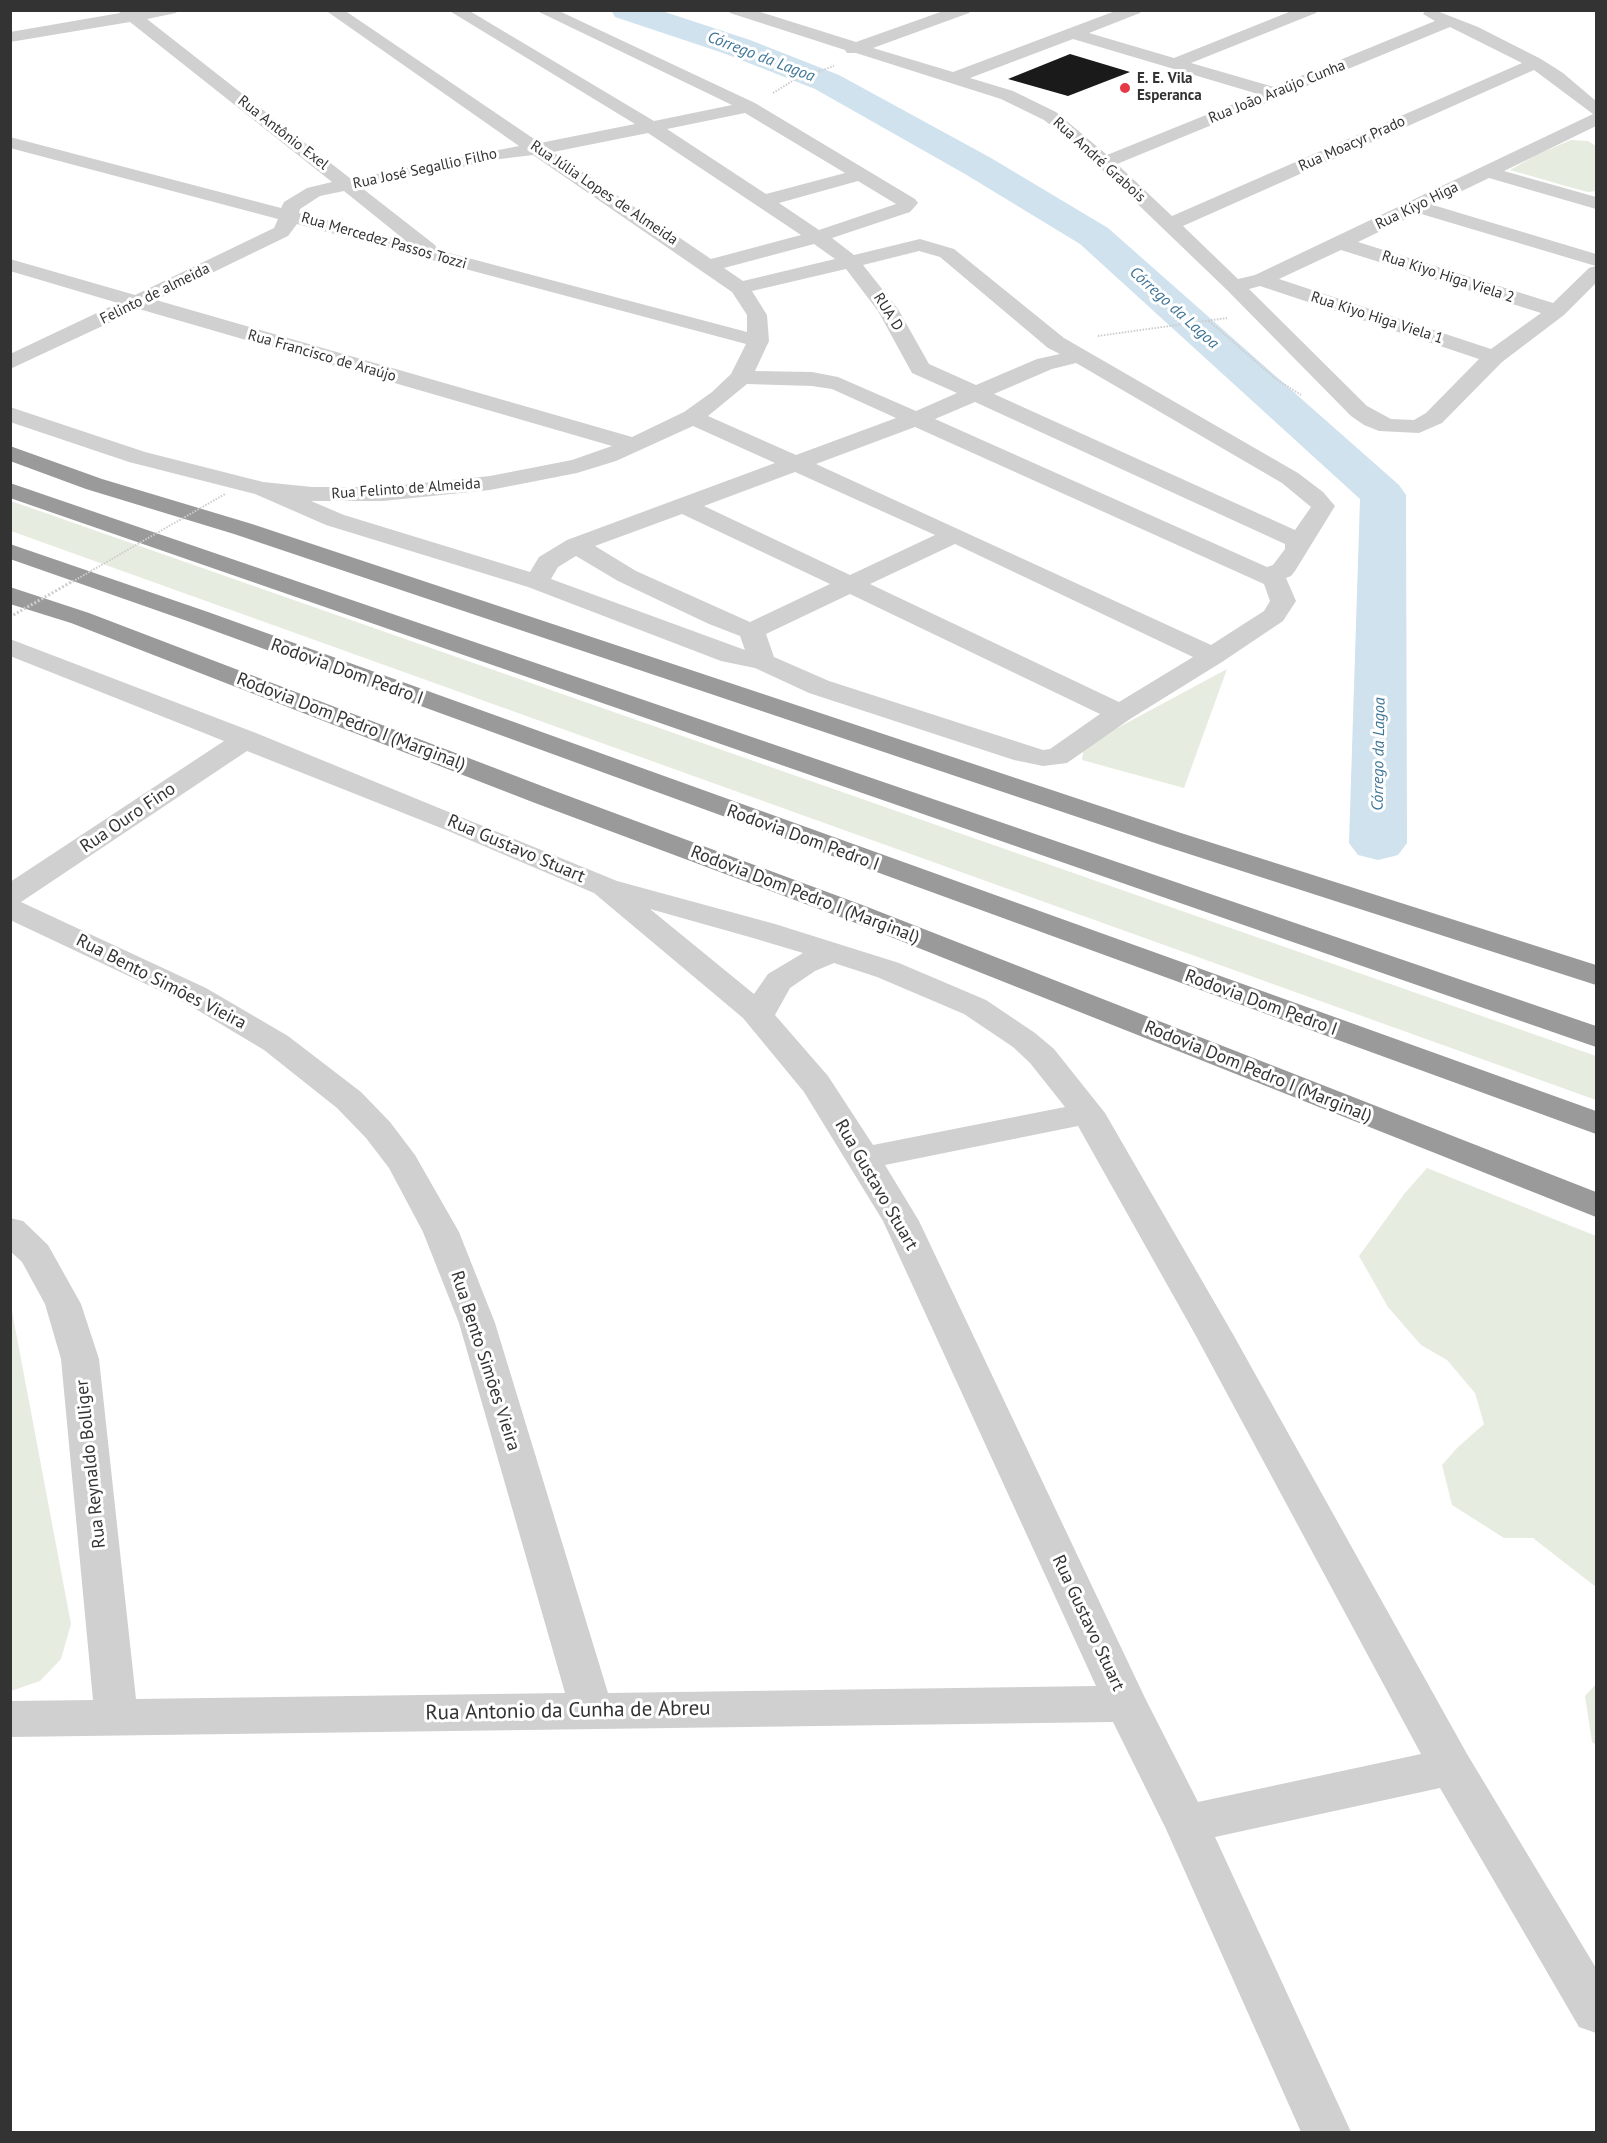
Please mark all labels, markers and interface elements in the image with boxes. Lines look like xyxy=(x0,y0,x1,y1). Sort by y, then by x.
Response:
water label: Córrego da Lagoa xyxy=(705,28,817,86)
street label: Rua João Araújo Cunha xyxy=(1206,56,1348,128)
place label: E. E. Vila Esperanca xyxy=(1137,70,1202,105)
marker: E. E. Vila Esperanca xyxy=(1118,81,1132,95)
street label: Rua Antônio Exel xyxy=(234,92,332,174)
street label: Rua Moacyr Prado xyxy=(1296,112,1408,176)
street label: Rua André Grabois xyxy=(1049,114,1149,206)
street label: Rua Júlia Lopes de Almeida xyxy=(527,137,681,249)
street label: Rua José Segallio Filho xyxy=(351,145,499,193)
street label: Rua Kiyo Higa xyxy=(1373,178,1461,234)
street label: Rua Mercedez Passos Tozzi xyxy=(299,209,469,273)
street label: Rua Kiyo Higa Viela 2 xyxy=(1380,247,1516,307)
street label: Felinto de almeida xyxy=(97,260,213,328)
water label: Córrego da Lagoa xyxy=(1125,263,1223,353)
street label: Rua Kiyo Higa Viela 1 xyxy=(1309,288,1445,348)
street label: RUA D xyxy=(869,290,907,334)
street label: Rua Francisco de Araújo xyxy=(246,326,398,386)
street label: Rua Felinto de Almeida xyxy=(331,475,481,503)
street label: Rodovia Dom Pedro I xyxy=(268,634,426,710)
street label: Rodovia Dom Pedro I (Marginal) xyxy=(233,668,469,776)
water label: Córrego da Lagoa xyxy=(1368,697,1390,811)
street label: Rua Ouro Fino xyxy=(76,778,180,858)
street label: Rodovia Dom Pedro I xyxy=(724,800,882,876)
street label: Rua Gustavo Stuart xyxy=(444,810,588,888)
street label: Rodovia Dom Pedro I (Marginal) xyxy=(687,841,923,949)
street label: Rua Bento Simões Vieira xyxy=(72,930,250,1034)
street label: Rodovia Dom Pedro I xyxy=(1182,965,1340,1041)
street label: Rodovia Dom Pedro I (Marginal) xyxy=(1141,1016,1375,1128)
street label: Rua Gustavo Stuart xyxy=(830,1116,922,1254)
street label: Rua Bento Simões Vieira xyxy=(446,1268,524,1454)
street label: Rua Reynaldo Bolliger xyxy=(71,1379,111,1549)
street label: Rua Gustavo Stuart xyxy=(1047,1552,1129,1694)
street label: Rua Antonio da Cunha de Abreu xyxy=(425,1696,711,1726)

